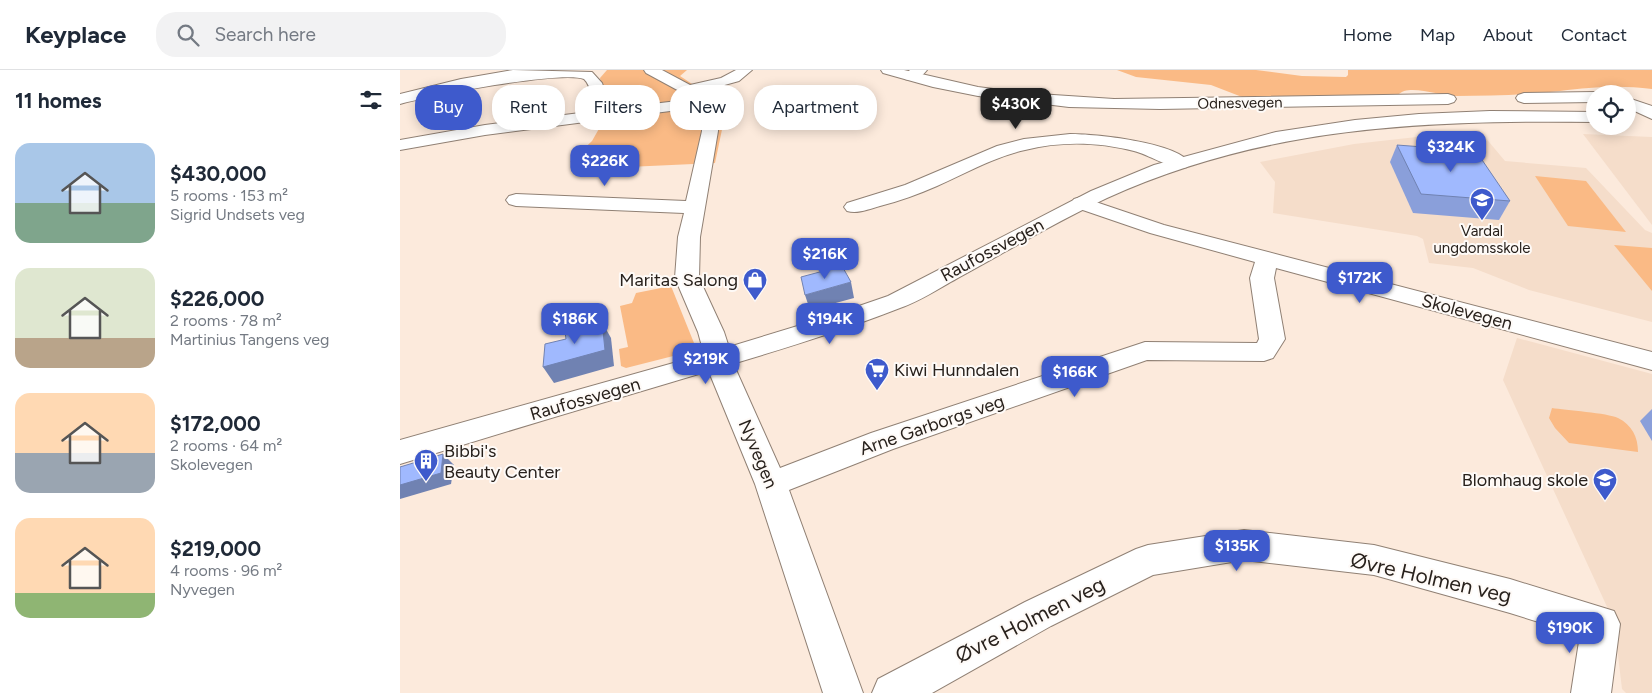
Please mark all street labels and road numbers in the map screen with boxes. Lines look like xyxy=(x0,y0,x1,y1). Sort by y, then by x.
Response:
street label: Odnesvegen xyxy=(1197,93,1283,113)
street label: Raufossvegen xyxy=(937,214,1047,286)
street label: Skolevegen xyxy=(1419,289,1515,335)
street label: Raufossvegen xyxy=(527,373,643,425)
street label: Arne Garborgs veg xyxy=(857,390,1007,460)
street label: Nyvegen xyxy=(734,416,782,492)
street label: Øvre Holmen veg xyxy=(1348,547,1514,608)
street label: Øvre Holmen veg xyxy=(951,571,1109,668)

